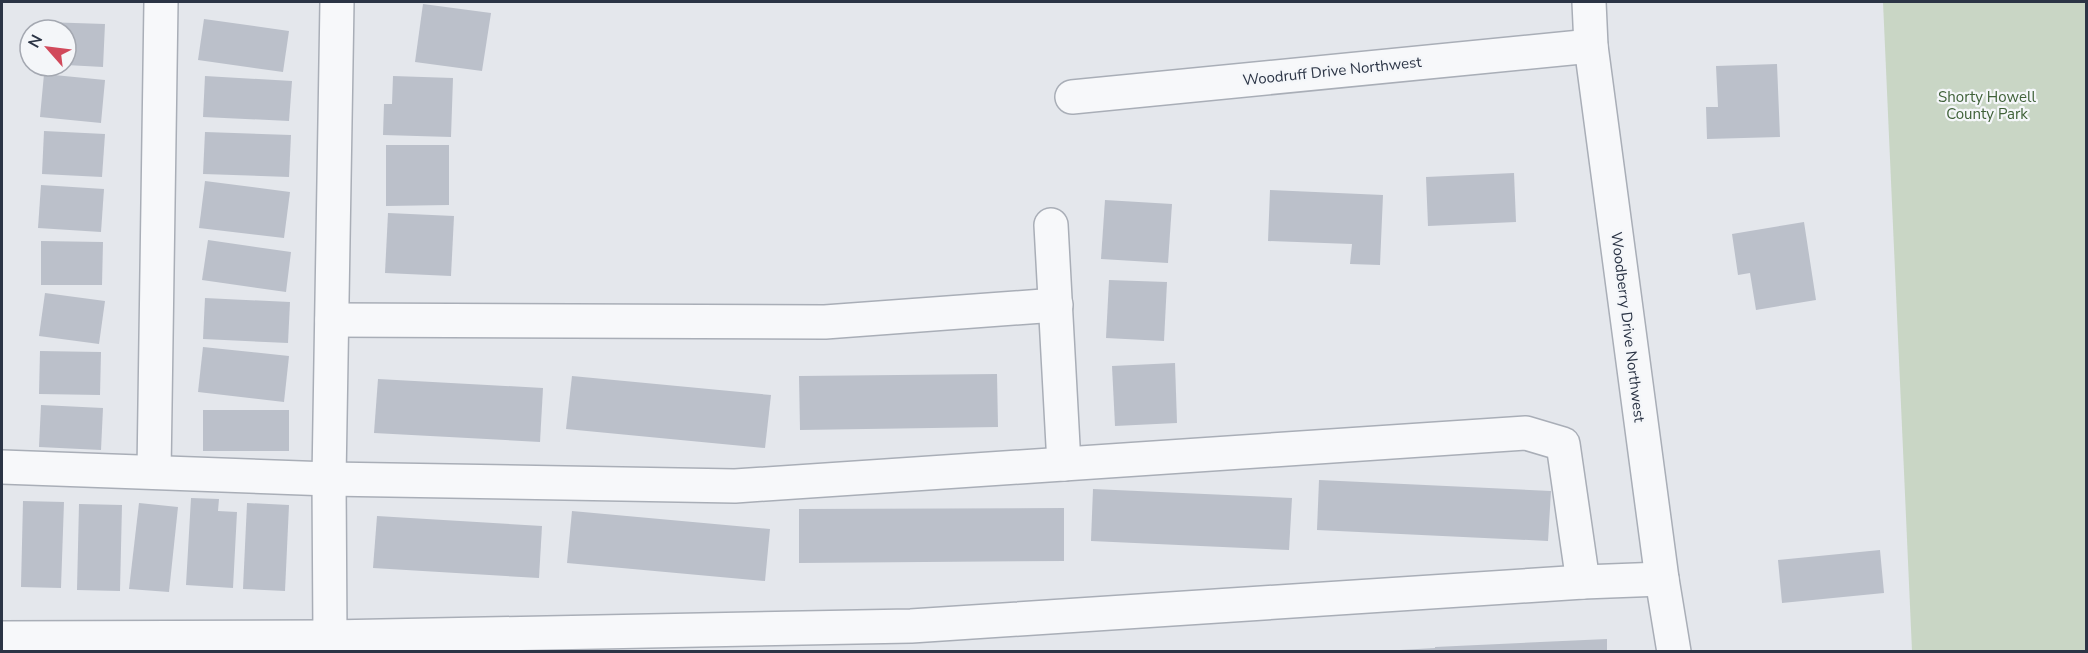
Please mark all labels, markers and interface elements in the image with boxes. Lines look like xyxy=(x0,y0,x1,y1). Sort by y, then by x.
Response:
north arrow xyxy=(18,18,78,78)
text: N xyxy=(23,31,48,52)
street label: Woodruff Drive Northwest xyxy=(1242,52,1423,90)
park label: Shorty Howell County Park xyxy=(1938,87,2036,124)
street label: Woodberry Drive Northwest xyxy=(1606,231,1650,424)

